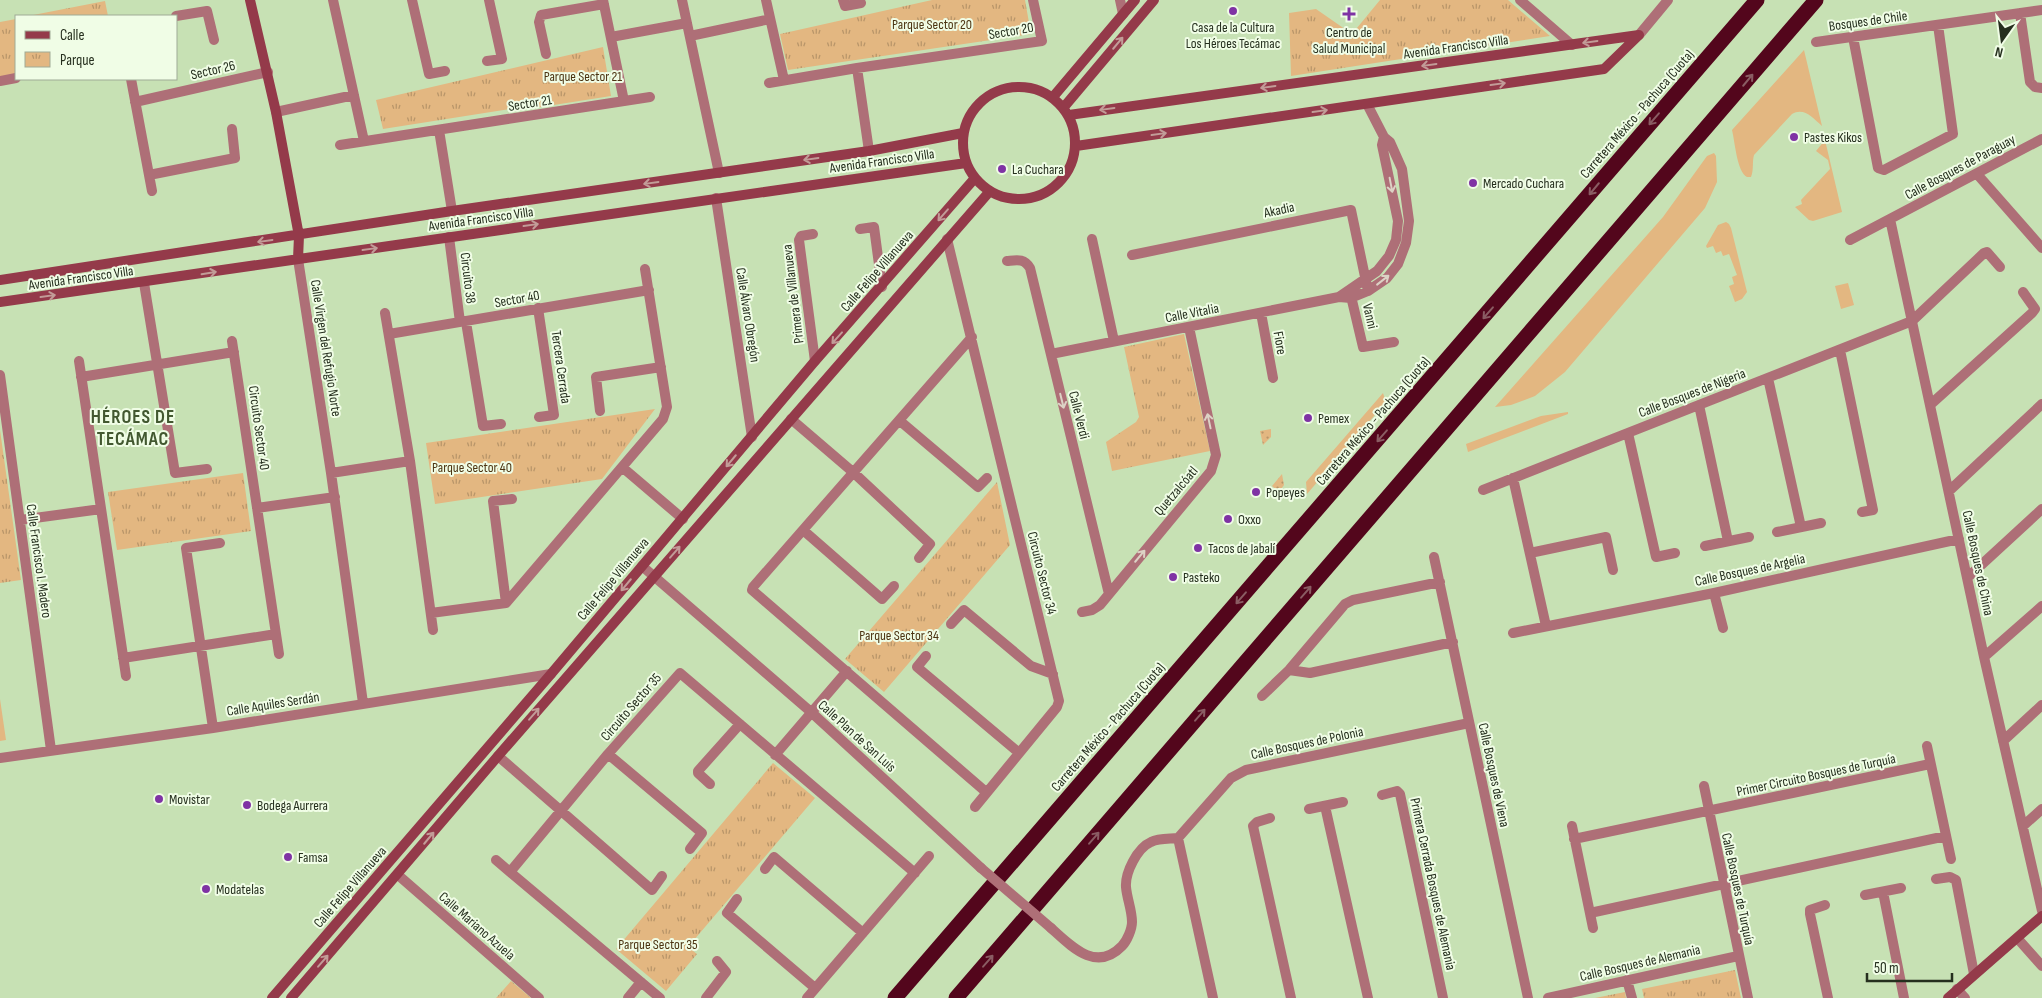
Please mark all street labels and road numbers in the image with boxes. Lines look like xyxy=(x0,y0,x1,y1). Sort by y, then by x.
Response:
street label: Bosques de Chile xyxy=(1828,7,1908,35)
street label: Sector 20 xyxy=(987,19,1035,43)
street label: Avenida Francisco Villa xyxy=(1402,31,1509,63)
street label: Carretera México - Pachuca (Cuota) xyxy=(1577,46,1697,182)
street label: Sector 26 xyxy=(189,57,237,83)
street label: Sector 21 xyxy=(507,91,553,115)
street label: Calle Bosques de Paraguay xyxy=(1902,130,2019,203)
street label: Avenida Francisco Villa xyxy=(828,145,935,177)
street label: Akadia xyxy=(1261,198,1296,222)
street label: Avenida Francisco Villa xyxy=(427,203,534,235)
street label: Calle Felipe Villanueva xyxy=(837,227,917,315)
street label: Primera de Villanueva xyxy=(778,243,808,345)
street label: Circuito 38 xyxy=(456,251,480,305)
street label: Avenida Francisco Villa xyxy=(27,262,134,294)
street label: Calle Álvaro Obregón xyxy=(732,266,764,364)
street label: Calle Virgen del Refugio Norte xyxy=(307,278,345,418)
street label: Sector 40 xyxy=(493,287,541,311)
street label: Calle Vitalia xyxy=(1164,299,1220,327)
street label: Vanni xyxy=(1359,301,1381,331)
street label: Tercera Cerrada xyxy=(547,329,575,405)
street label: Fiore xyxy=(1270,330,1290,356)
street label: Carretera México - Pachuca (Cuota) xyxy=(1313,353,1433,489)
street label: Calle Bosques de Nigeria xyxy=(1636,365,1748,421)
street label: Circuito Sector 40 xyxy=(245,385,273,471)
street label: Calle Verdi xyxy=(1065,389,1093,441)
street label: Quetzalcóatl xyxy=(1150,463,1202,519)
street label: Calle Francisco I. Madero xyxy=(23,503,55,619)
street label: Calle Bosques de China xyxy=(1959,509,1997,617)
street label: Circuito Sector 34 xyxy=(1024,530,1061,616)
street label: Calle Felipe Villanueva xyxy=(574,534,652,624)
street label: Calle Bosques de Argelia xyxy=(1693,550,1807,590)
street label: Carretera México - Pachuca (Cuota) xyxy=(1048,659,1168,795)
street label: Circuito Sector 35 xyxy=(597,669,665,744)
street label: Calle Aquiles Serdán xyxy=(225,688,321,720)
street label: Calle Plan de San Luis xyxy=(814,697,900,775)
street label: Calle Bosques de Viena xyxy=(1475,721,1513,829)
street label: Calle Bosques de Polonia xyxy=(1249,723,1365,763)
street label: Primer Circuito Bosques de Turquía xyxy=(1735,750,1897,800)
street label: Primera Cerrada Bosques de Alemania xyxy=(1406,796,1460,972)
street label: Calle Bosques de Turquía xyxy=(1718,831,1758,947)
street label: Calle Felipe Villanueva xyxy=(310,843,390,931)
street label: Calle Mariano Azuela xyxy=(435,888,519,964)
street label: Calle Bosques de Alemania xyxy=(1578,941,1702,985)

